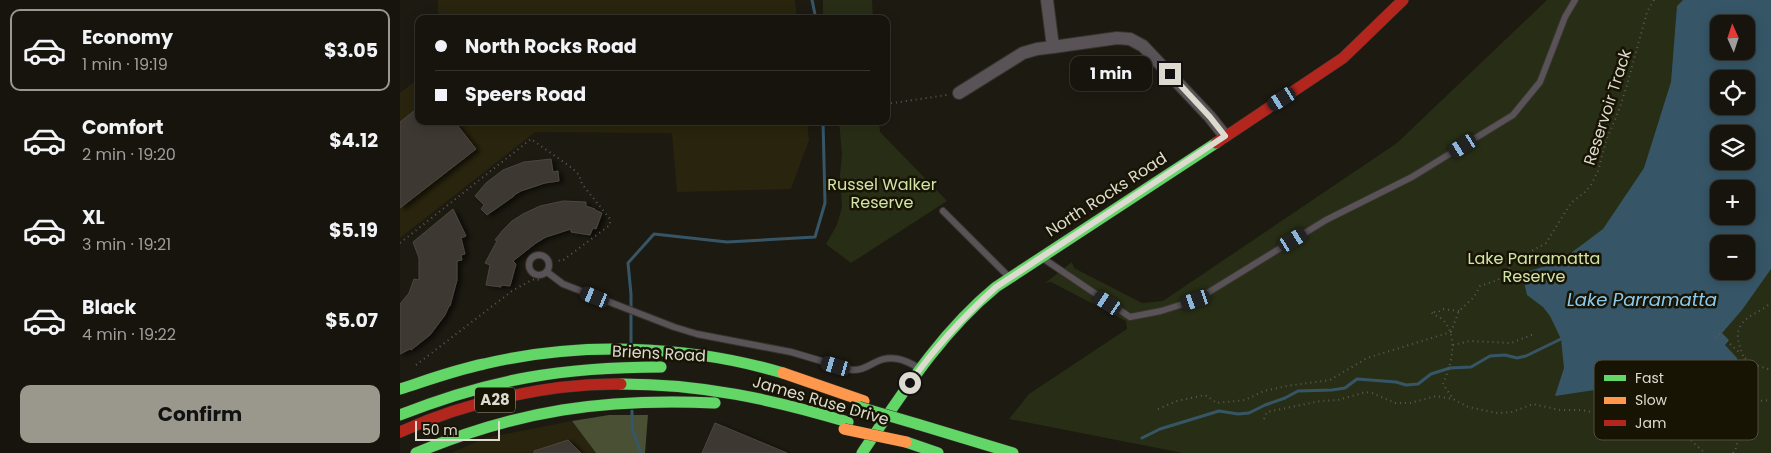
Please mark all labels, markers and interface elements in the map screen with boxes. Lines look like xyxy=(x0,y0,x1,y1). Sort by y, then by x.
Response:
north arrow xyxy=(1710,15,1755,60)
map controls xyxy=(1710,15,1755,280)
text: Economy xyxy=(82,24,173,51)
icon: car xyxy=(22,28,67,73)
text: North Rocks Road xyxy=(465,33,637,60)
text: $3.05 xyxy=(324,37,378,64)
street label: Reservoir Track xyxy=(1578,46,1637,168)
text: 1 min · 19:19 xyxy=(82,53,168,76)
callout: 1 min xyxy=(1070,56,1152,92)
text: 1 min xyxy=(1090,62,1132,85)
route end xyxy=(1159,63,1181,85)
button: locate xyxy=(1710,70,1755,115)
text: Speers Road xyxy=(465,81,586,108)
car xyxy=(1265,85,1298,113)
text: Comfort xyxy=(82,114,164,141)
icon: car xyxy=(22,118,67,163)
button: layers xyxy=(1710,125,1755,170)
text: $4.12 xyxy=(329,127,378,154)
car xyxy=(1446,132,1479,160)
text: 2 min · 19:20 xyxy=(82,143,176,166)
street label: North Rocks Road xyxy=(1041,147,1171,242)
park label: Russel Walker Reserve xyxy=(827,173,937,214)
button: + xyxy=(1710,180,1755,225)
text: XL xyxy=(82,204,105,231)
icon: car xyxy=(22,208,67,253)
text: $5.19 xyxy=(329,217,378,244)
car xyxy=(1276,226,1309,254)
text: 3 min · 19:21 xyxy=(82,233,171,256)
button: − xyxy=(1710,235,1755,280)
park label: Lake Parramatta Reserve xyxy=(1468,247,1600,288)
car xyxy=(578,284,611,310)
water label: Lake Parramatta xyxy=(1567,287,1717,312)
car xyxy=(1091,288,1124,318)
car xyxy=(1179,288,1212,312)
text: Black xyxy=(82,294,136,321)
icon: car xyxy=(22,298,67,343)
text: $5.07 xyxy=(325,307,378,334)
text: 4 min · 19:22 xyxy=(82,323,176,346)
street label: Briens Road xyxy=(611,340,707,367)
car xyxy=(819,355,852,377)
legend xyxy=(1594,360,1758,440)
text: Fast xyxy=(1635,368,1664,388)
street label: James Ruse Drive xyxy=(750,370,892,431)
route start xyxy=(899,372,921,394)
button: Confirm xyxy=(20,385,380,443)
road number: A28 xyxy=(475,388,515,412)
text: Slow xyxy=(1635,390,1668,410)
text: Jam xyxy=(1635,413,1666,433)
scale bar xyxy=(415,418,500,441)
text: 50 m xyxy=(422,420,458,440)

